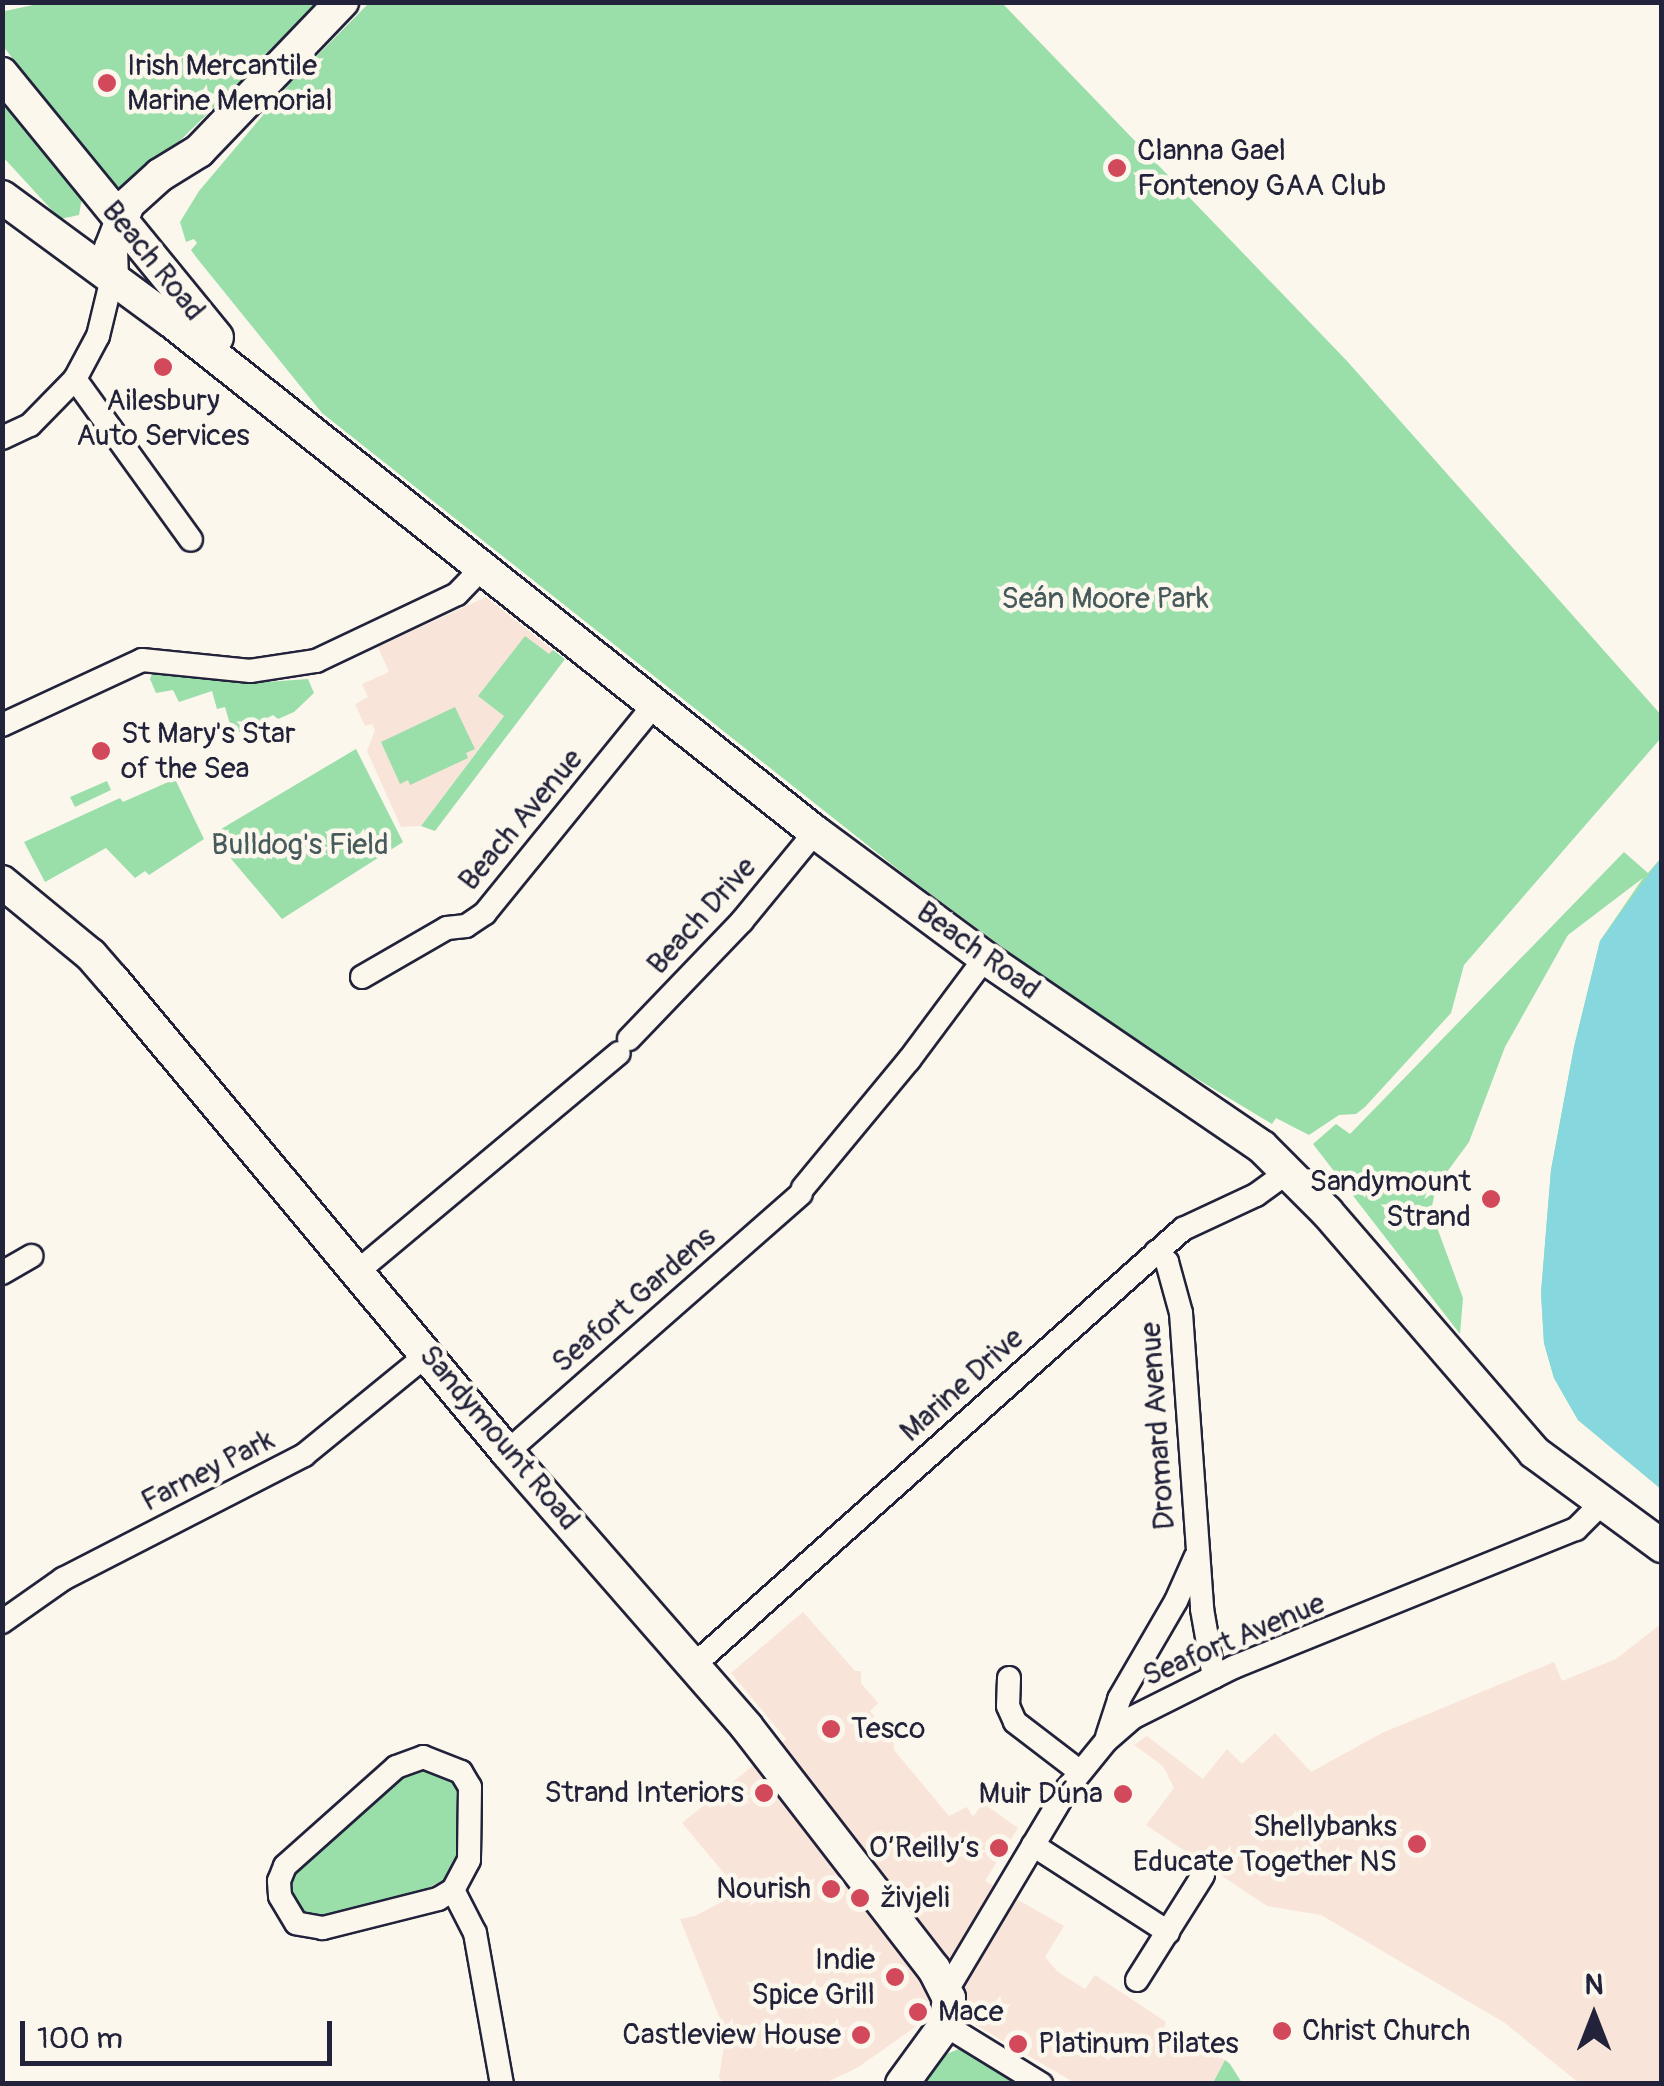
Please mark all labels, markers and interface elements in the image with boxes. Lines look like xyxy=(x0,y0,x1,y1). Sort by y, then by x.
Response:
place label: Irish Mercantile Marine Memorial xyxy=(127,48,333,118)
marker: Irish Mercantile Marine Memorial xyxy=(96,72,118,94)
place label: Clanna Gael Fontenoy GAA Club xyxy=(1137,133,1386,204)
marker: Clanna Gael Fontenoy GAA Club xyxy=(1106,157,1128,179)
street label: Beach Road xyxy=(94,194,212,328)
marker: Ailesbury Auto Services xyxy=(152,356,174,378)
place label: Ailesbury Auto Services xyxy=(76,383,250,454)
park label: Seán Moore Park xyxy=(1001,581,1209,617)
place label: St Mary's Star of the Sea xyxy=(121,716,296,786)
marker: St Mary's Star of the Sea xyxy=(90,740,112,762)
street label: Beach Avenue xyxy=(451,742,591,898)
park label: Bulldog's Field xyxy=(211,827,389,863)
street label: Beach Drive xyxy=(640,850,764,982)
street label: Beach Road xyxy=(909,894,1047,1008)
place label: Sandymount Strand xyxy=(1309,1164,1471,1234)
marker: Sandymount Strand xyxy=(1480,1188,1502,1210)
street label: Seafort Gardens xyxy=(545,1219,723,1381)
street label: Marine Drive xyxy=(893,1320,1031,1450)
street label: Dromard Avenue xyxy=(1133,1321,1183,1531)
street label: Sandymount Road xyxy=(411,1338,587,1538)
street label: Farney Park xyxy=(135,1422,281,1520)
street label: Seafort Avenue xyxy=(1138,1585,1330,1695)
place label: Tesco xyxy=(851,1711,925,1747)
marker: Tesco xyxy=(820,1718,842,1740)
place label: Strand Interiors xyxy=(544,1775,744,1811)
place label: Muir Dúna xyxy=(978,1776,1103,1812)
marker: Strand Interiors xyxy=(753,1782,775,1804)
marker: Muir Dúna xyxy=(1112,1783,1134,1805)
place label: Shellybanks Educate Together NS xyxy=(1133,1809,1397,1880)
place label: O’Reilly’s xyxy=(869,1830,979,1866)
marker: Shellybanks Educate Together NS xyxy=(1406,1833,1428,1855)
marker: O’Reilly’s xyxy=(988,1837,1010,1859)
place label: Nourish xyxy=(716,1871,811,1907)
marker: Nourish xyxy=(820,1878,842,1900)
place label: živjeli xyxy=(880,1880,950,1916)
marker: živjeli xyxy=(849,1887,871,1909)
place label: Indie Spice Grill xyxy=(751,1942,875,2012)
marker: Indie Spice Grill xyxy=(884,1966,906,1988)
north arrow xyxy=(1544,1966,1644,2066)
text: N xyxy=(1585,1968,1603,2003)
place label: Mace xyxy=(938,1994,1004,2030)
scale bar xyxy=(25,2001,338,2063)
marker: Mace xyxy=(907,2001,929,2023)
place label: Christ Church xyxy=(1302,2013,1470,2049)
place label: Castleview House xyxy=(622,2017,841,2053)
text: 100 m xyxy=(37,2020,123,2057)
marker: Christ Church xyxy=(1271,2020,1293,2042)
marker: Castleview House xyxy=(850,2024,872,2046)
place label: Platinum Pilates xyxy=(1038,2026,1239,2062)
marker: Platinum Pilates xyxy=(1007,2033,1029,2055)

